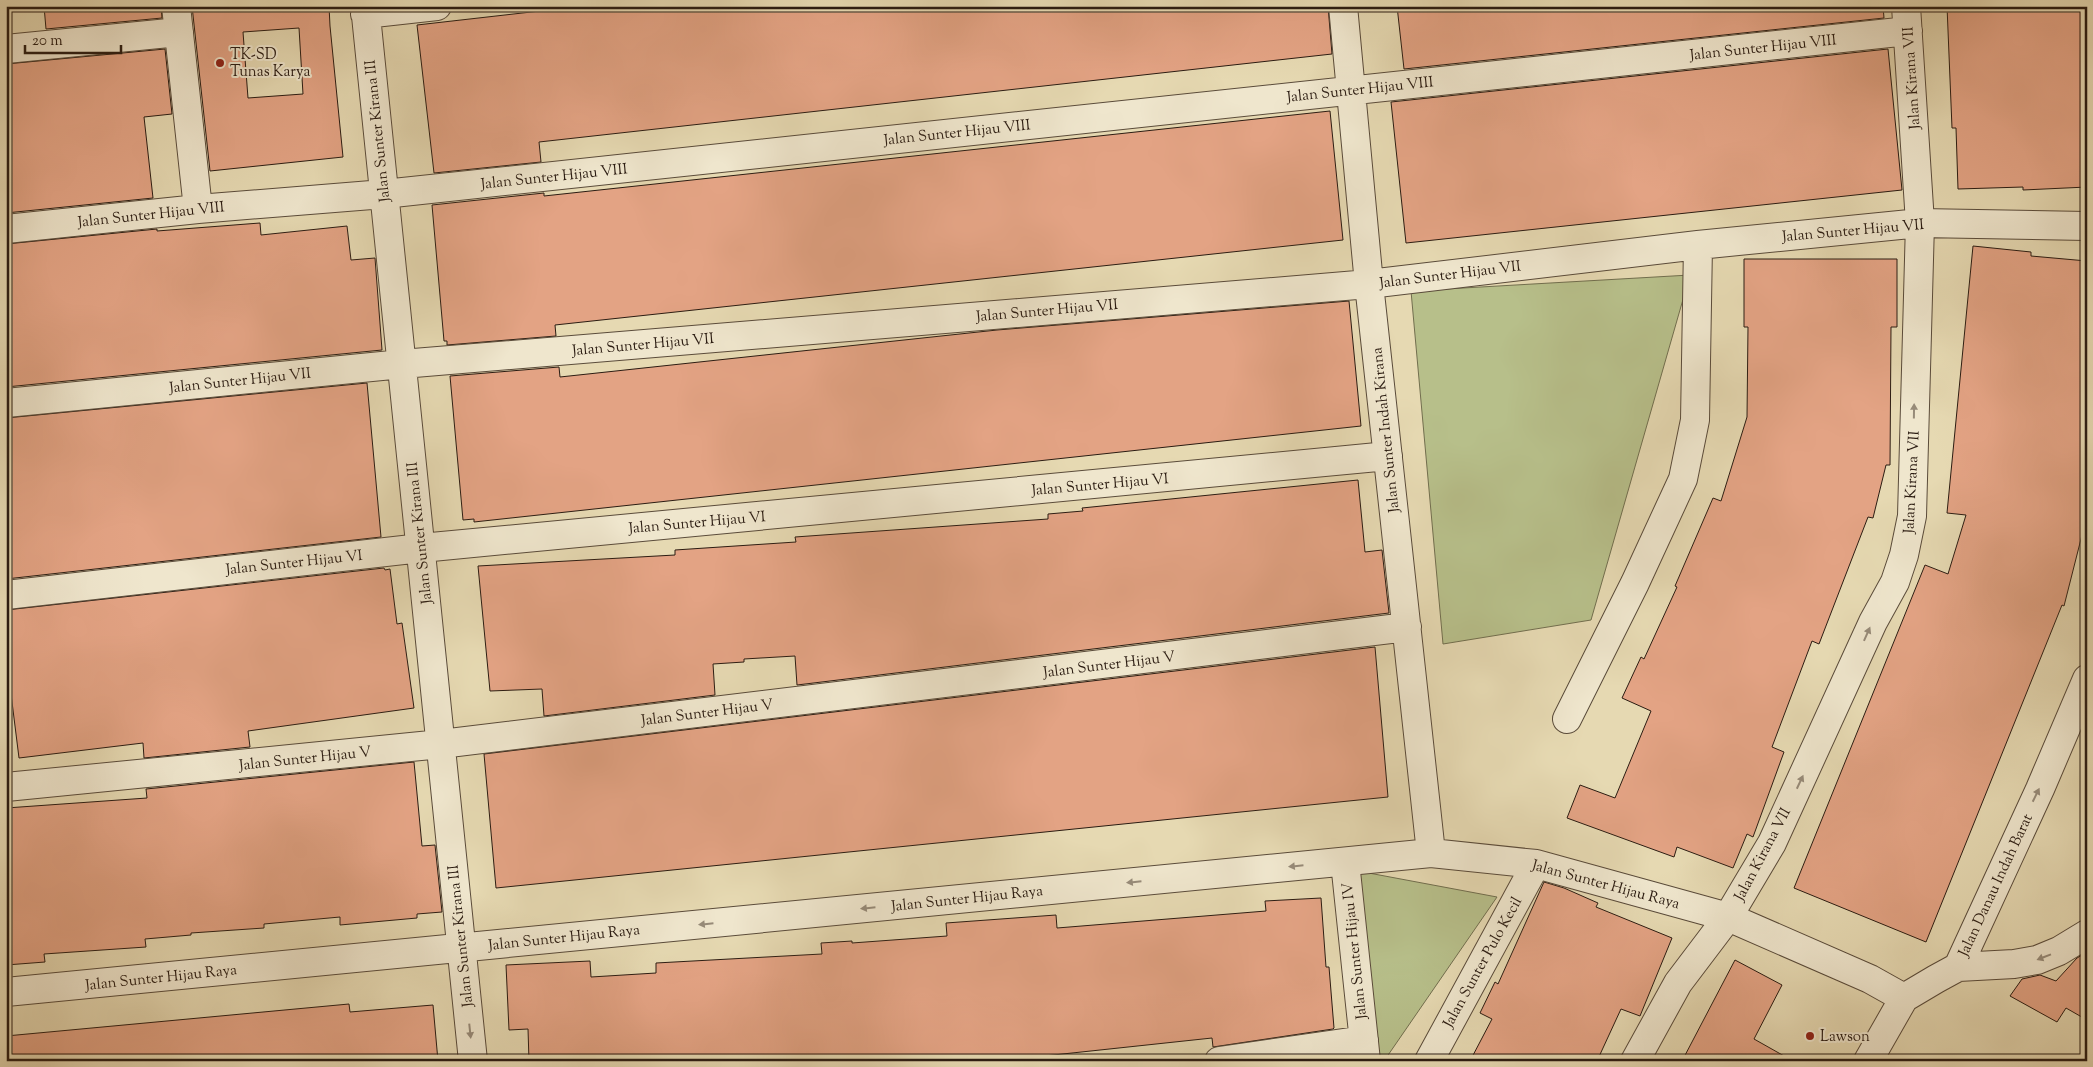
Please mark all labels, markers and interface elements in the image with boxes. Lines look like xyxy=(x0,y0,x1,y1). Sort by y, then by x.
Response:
scale bar xyxy=(25,22,121,54)
street label: Jalan Kirana VII xyxy=(1898,26,1927,131)
street label: Jalan Sunter Hijau VIII xyxy=(1688,30,1838,67)
text: 20 m xyxy=(32,31,63,52)
place label: TK-SD Tunas Karya xyxy=(230,45,310,83)
marker: TK-SD Tunas Karya xyxy=(214,57,226,69)
street label: Jalan Sunter Kirana III xyxy=(361,59,397,204)
street label: Jalan Sunter Hijau VIII xyxy=(1285,72,1435,109)
street label: Jalan Sunter Hijau VIII xyxy=(882,115,1032,152)
street label: Jalan Sunter Hijau VIII xyxy=(479,159,629,196)
street label: Jalan Sunter Hijau VIII xyxy=(76,197,226,234)
street label: Jalan Sunter Hijau VII xyxy=(1780,215,1925,248)
street label: Jalan Sunter Hijau VII xyxy=(1377,256,1522,295)
street label: Jalan Sunter Hijau VII xyxy=(974,295,1119,328)
street label: Jalan Sunter Hijau VII xyxy=(570,329,715,362)
street label: Jalan Sunter Indah Kirana xyxy=(1367,346,1406,515)
street label: Jalan Sunter Hijau VII xyxy=(167,364,312,399)
one-way arrow xyxy=(1910,403,1918,419)
street label: Jalan Kirana VII xyxy=(1899,430,1926,535)
street label: Jalan Sunter Kirana III xyxy=(403,461,439,606)
street label: Jalan Sunter Hijau VI xyxy=(1030,469,1170,502)
street label: Jalan Sunter Hijau VI xyxy=(627,507,767,540)
street label: Jalan Sunter Hijau VI xyxy=(224,546,364,581)
one-way arrow xyxy=(1864,627,1872,641)
street label: Jalan Sunter Hijau V xyxy=(1041,647,1176,684)
street label: Jalan Sunter Hijau V xyxy=(639,695,774,732)
street label: Jalan Sunter Hijau V xyxy=(237,742,372,777)
one-way arrow xyxy=(1796,775,1804,789)
one-way arrow xyxy=(2032,788,2041,803)
street label: Jalan Kirana VII xyxy=(1729,804,1797,906)
street label: Jalan Danau Indah Barat xyxy=(1954,811,2039,961)
street label: Jalan Sunter Hijau Raya xyxy=(1528,855,1682,915)
one-way arrow xyxy=(1288,862,1304,870)
street label: Jalan Sunter Kirana III xyxy=(444,864,480,1009)
one-way arrow xyxy=(1126,878,1142,886)
street label: Jalan Sunter Hijau Raya xyxy=(889,881,1044,918)
street label: Jalan Sunter Hijau IV xyxy=(1338,881,1373,1021)
street label: Jalan Sunter Pulo Kecil xyxy=(1438,894,1528,1033)
one-way arrow xyxy=(860,904,876,912)
street label: Jalan Sunter Hijau Raya xyxy=(486,920,641,957)
one-way arrow xyxy=(698,920,714,928)
one-way arrow xyxy=(2036,953,2051,961)
street label: Jalan Sunter Hijau Raya xyxy=(83,960,238,997)
one-way arrow xyxy=(466,1023,474,1039)
place label: Lawson xyxy=(1820,1027,1870,1048)
marker: Lawson xyxy=(1804,1030,1816,1042)

